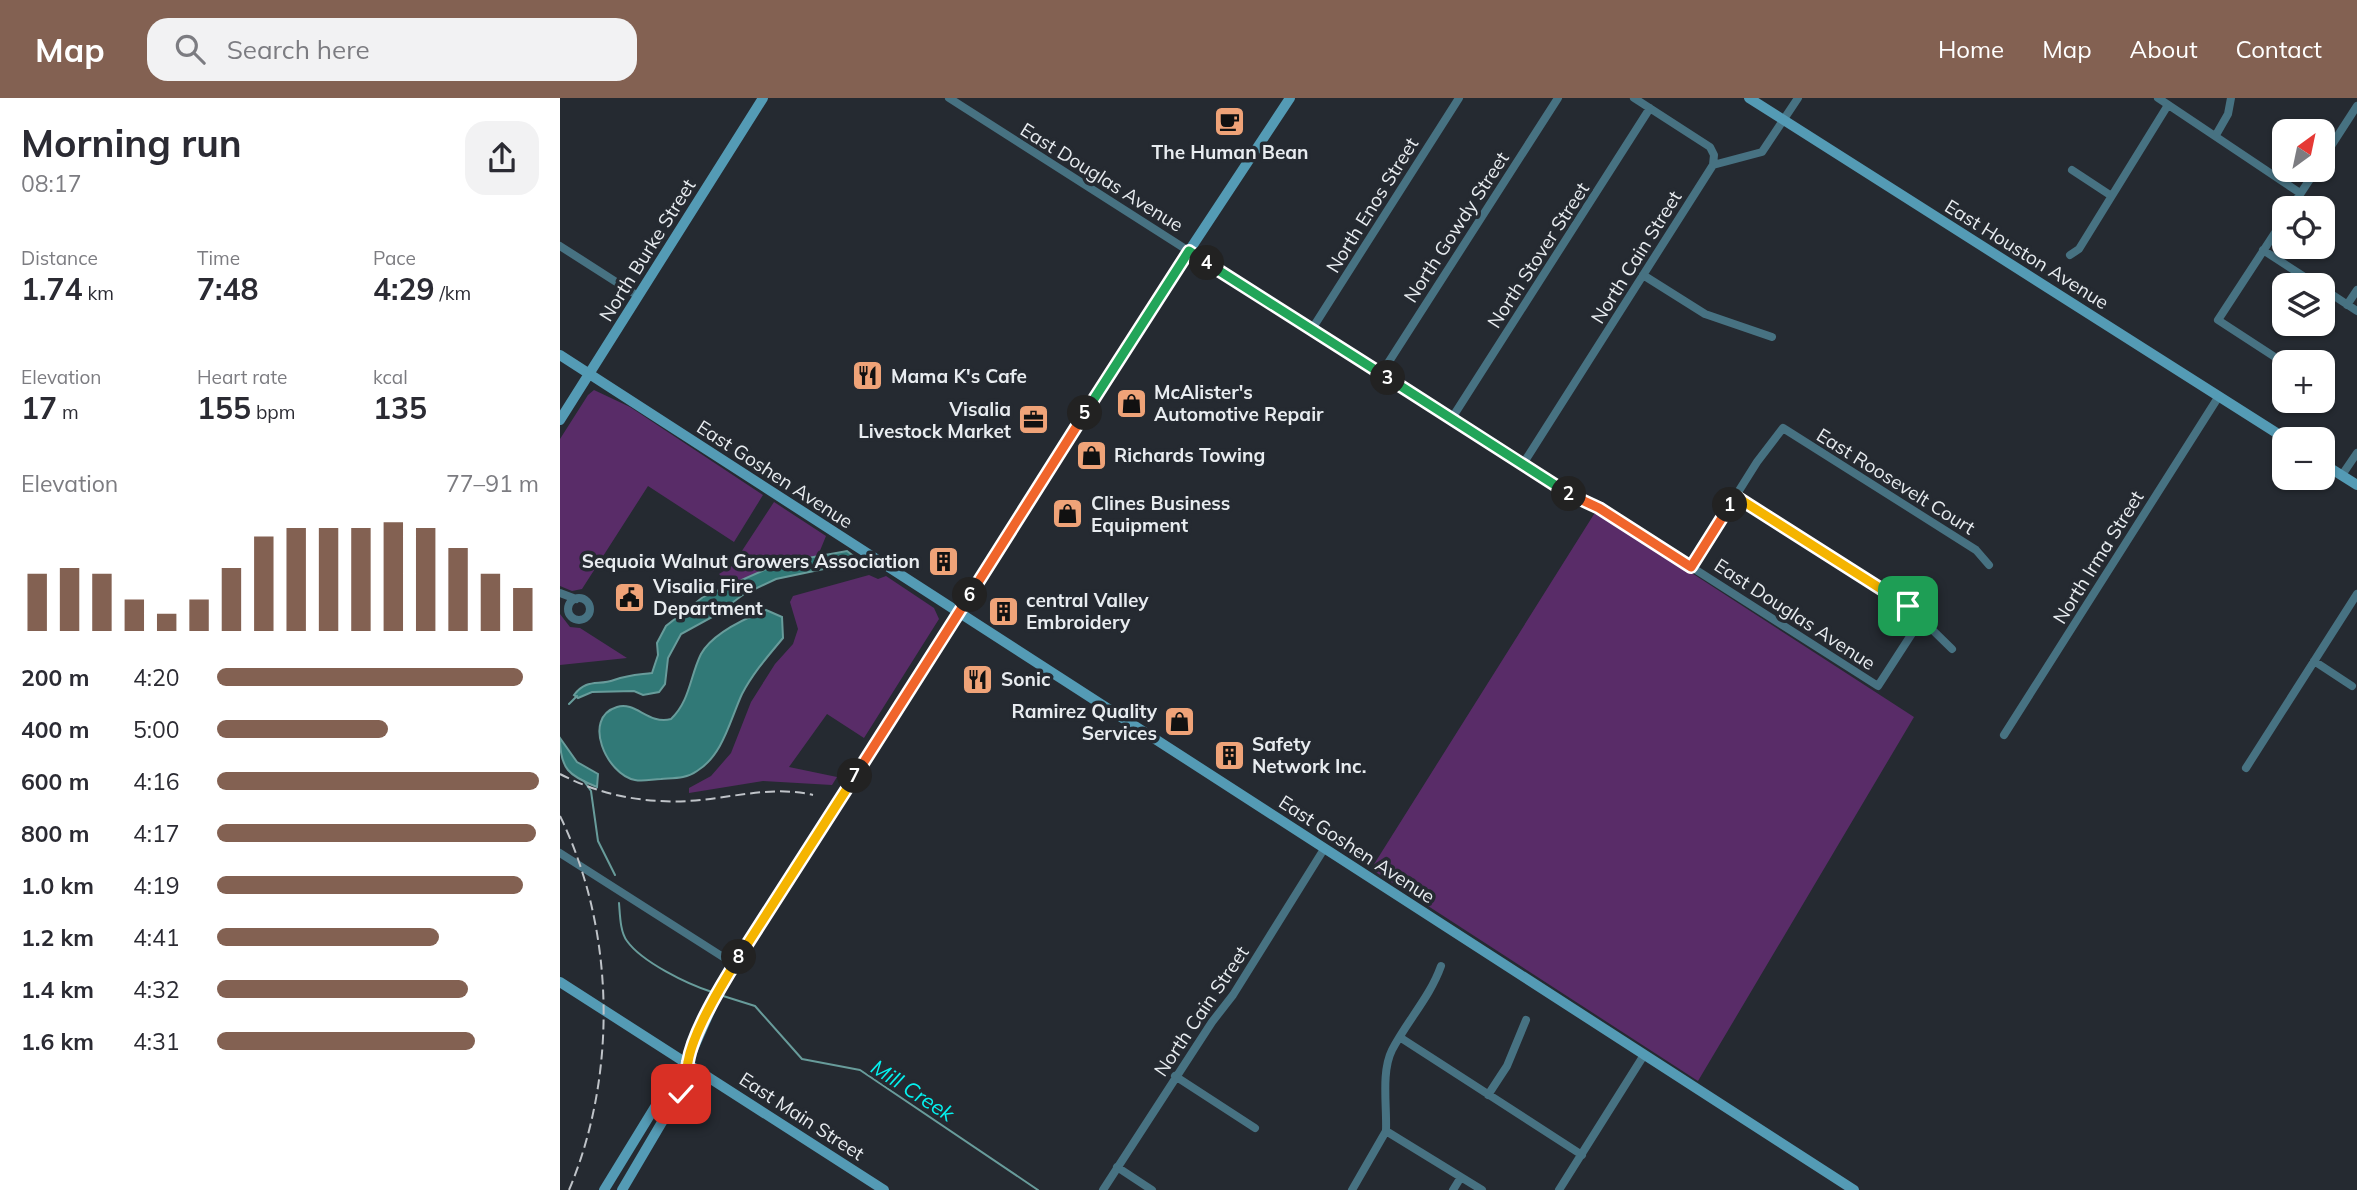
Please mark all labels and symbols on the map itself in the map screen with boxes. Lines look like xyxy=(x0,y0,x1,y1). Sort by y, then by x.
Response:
cafe icon: The Human Bean xyxy=(1213,104,1247,138)
street label: East Douglas Avenue xyxy=(1016,117,1188,237)
north arrow xyxy=(2272,119,2334,182)
street label: North Enos Street xyxy=(1321,133,1424,277)
place label: The Human Bean xyxy=(1151,140,1309,164)
street label: North Gowdy Street xyxy=(1398,147,1514,307)
street label: North Burke Street xyxy=(594,174,701,326)
street label: North Stover Street xyxy=(1482,177,1594,332)
street label: North Cain Street xyxy=(1585,186,1687,328)
street label: East Houston Avenue xyxy=(1941,194,2113,314)
pin: 4 xyxy=(1190,246,1224,280)
restaurant icon: Mama K's Cafe xyxy=(851,359,885,393)
pin: 3 xyxy=(1370,360,1406,396)
place label: Mama K's Cafe xyxy=(891,364,1027,388)
place label: McAlister's Automotive Repair xyxy=(1154,380,1324,426)
shop icon: McAlister's Automotive Repair xyxy=(1114,386,1148,420)
pin: 5 xyxy=(1068,396,1102,430)
place label: Visalia Livestock Market xyxy=(858,397,1011,443)
office icon: Visalia Livestock Market xyxy=(1017,403,1051,437)
street label: East Goshen Avenue xyxy=(692,415,858,533)
street label: East Roosevelt Court xyxy=(1812,423,1980,540)
shop icon: Richards Towing xyxy=(1074,438,1108,472)
place label: Richards Towing xyxy=(1114,443,1265,467)
pin: 2 xyxy=(1552,476,1586,512)
street label: North Irma Street xyxy=(2047,486,2149,628)
pin: 1 xyxy=(1712,488,1748,522)
place label: Clines Business Equipment xyxy=(1091,491,1230,537)
shop icon: Clines Business Equipment xyxy=(1051,497,1085,531)
building icon: Sequoia Walnut Growers Association xyxy=(926,544,960,578)
place label: Sequoia Walnut Growers Association xyxy=(582,549,920,573)
street label: East Douglas Avenue xyxy=(1710,553,1880,675)
place label: Visalia Fire Department xyxy=(652,574,763,620)
pin xyxy=(1878,576,1938,636)
pin: 6 xyxy=(952,578,988,612)
public building icon: Visalia Fire Department xyxy=(613,580,647,614)
place label: central Valley Embroidery xyxy=(1026,588,1149,634)
building icon: central Valley Embroidery xyxy=(986,594,1020,628)
restaurant icon: Sonic xyxy=(961,662,995,696)
place label: Sonic xyxy=(1001,667,1051,691)
place label: Ramirez Quality Services xyxy=(1011,699,1158,745)
shop icon: Ramirez Quality Services xyxy=(1163,705,1197,739)
place label: Safety Network Inc. xyxy=(1252,732,1366,778)
building icon: Safety Network Inc. xyxy=(1212,738,1246,772)
pin: 7 xyxy=(838,758,872,794)
street label: East Goshen Avenue xyxy=(1274,790,1440,908)
pin: 8 xyxy=(722,940,756,974)
street label: North Cain Street xyxy=(1148,941,1254,1081)
water label: Mill Creek xyxy=(866,1053,960,1127)
pin xyxy=(651,1064,711,1124)
street label: East Main Street xyxy=(735,1067,869,1166)

